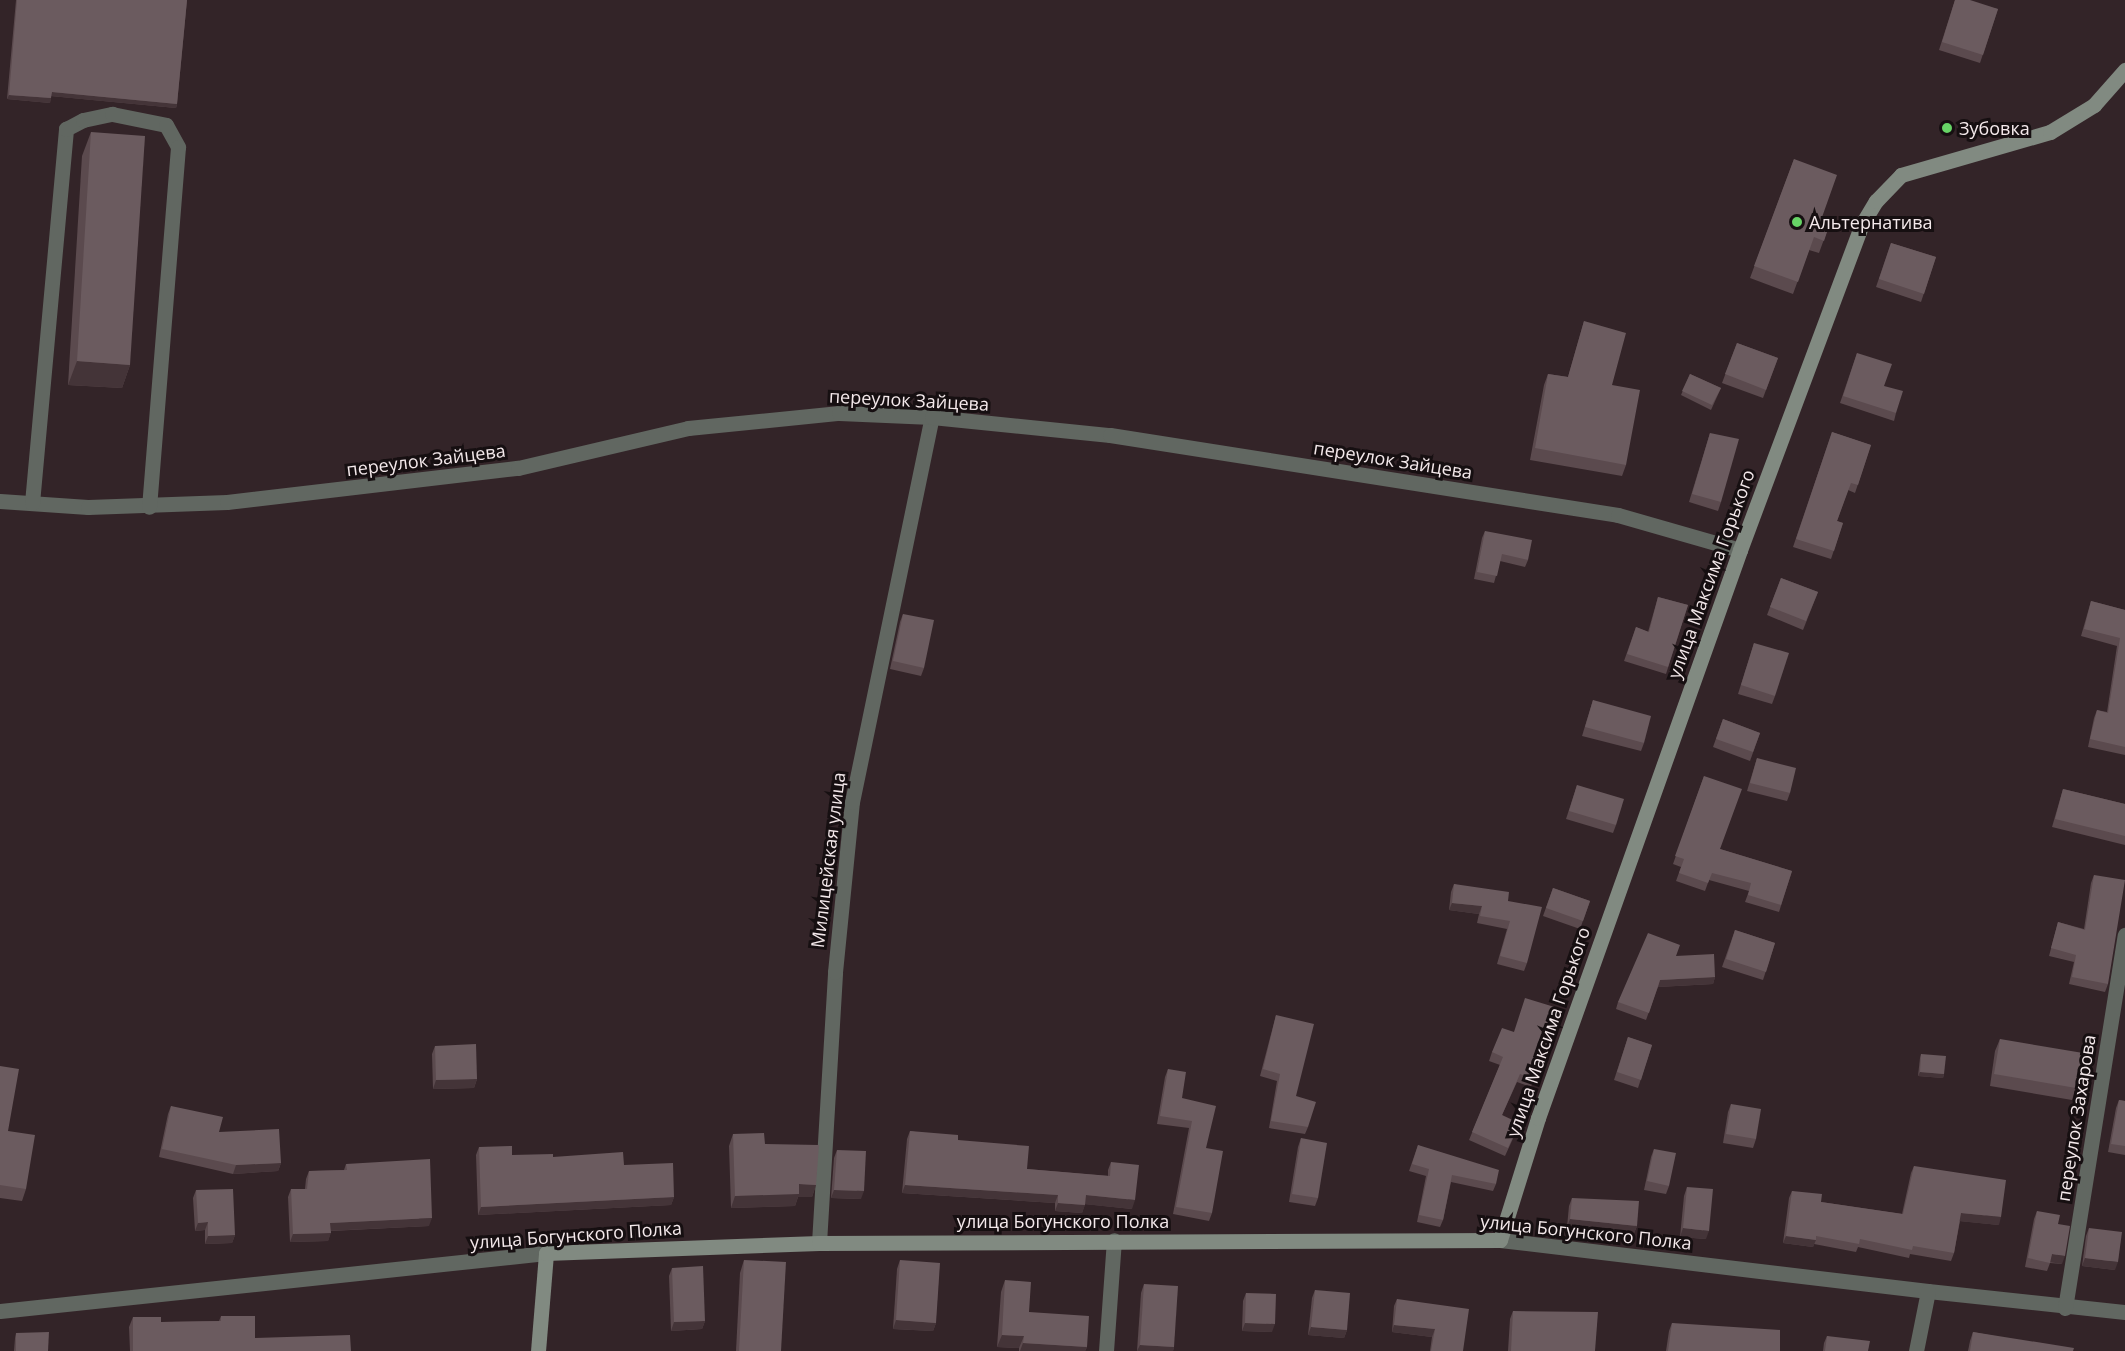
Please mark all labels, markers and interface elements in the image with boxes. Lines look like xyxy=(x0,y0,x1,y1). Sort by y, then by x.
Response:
place label: Зубовка xyxy=(1959,117,2030,139)
marker: Зубовка xyxy=(1940,121,1954,135)
place label: Альтернатива xyxy=(1809,211,1933,233)
marker: Альтернатива xyxy=(1790,215,1804,229)
street label: переулок Зайцева xyxy=(828,385,990,415)
street label: переулок Зайцева xyxy=(1312,437,1474,483)
street label: переулок Зайцева xyxy=(345,440,507,480)
street label: улица Максима Горького xyxy=(1663,467,1759,681)
street label: Милицейская улица xyxy=(807,771,849,949)
street label: улица Максима Горького xyxy=(1502,924,1594,1140)
street label: переулок Захарова xyxy=(2052,1033,2100,1203)
street label: улица Богунского Полка xyxy=(957,1210,1169,1232)
street label: улица Богунского Полка xyxy=(1479,1210,1693,1254)
street label: улица Богунского Полка xyxy=(469,1217,683,1253)

